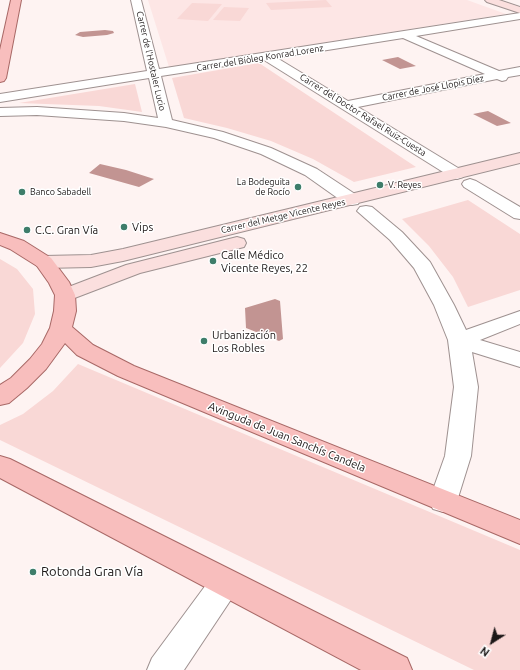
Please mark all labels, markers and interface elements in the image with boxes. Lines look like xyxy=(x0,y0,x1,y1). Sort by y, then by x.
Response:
street label: Carrer de l'Hostaler Lucio xyxy=(134,10,168,112)
street label: Carrer del Biòleg Konrad Lorenz xyxy=(196,43,324,73)
street label: Carrer del Doctor Rafael Ruiz-Cuesta xyxy=(298,71,428,159)
street label: Carrer de José Llopis Díez xyxy=(381,73,485,103)
place label: La Bodeguita de Rocío xyxy=(237,177,290,198)
marker: V. Reyes xyxy=(375,180,385,190)
place label: V. Reyes xyxy=(388,180,421,190)
marker: La Bodeguita de Rocío xyxy=(293,182,303,192)
marker: Banco Sabadell xyxy=(17,187,27,197)
place label: Banco Sabadell xyxy=(30,187,91,197)
street label: Carrer del Metge Vicente Reyes xyxy=(220,196,346,236)
place label: Vips xyxy=(132,220,153,234)
marker: Vips xyxy=(119,222,129,232)
place label: C.C. Gran Vía xyxy=(35,223,98,237)
marker: C.C. Gran Vía xyxy=(22,225,32,235)
place label: Calle Médico Vicente Reyes, 22 xyxy=(221,248,308,274)
marker: Calle Médico Vicente Reyes, 22 xyxy=(208,256,218,266)
place label: Urbanización Los Robles xyxy=(212,328,276,354)
marker: Urbanización Los Robles xyxy=(199,336,209,346)
street label: Avinguda de Juan Sanchís Candela xyxy=(206,399,368,475)
place label: Rotonda Gran Vía xyxy=(41,564,143,580)
marker: Rotonda Gran Vía xyxy=(28,567,38,577)
north arrow xyxy=(472,622,512,662)
text: N xyxy=(478,644,492,659)

